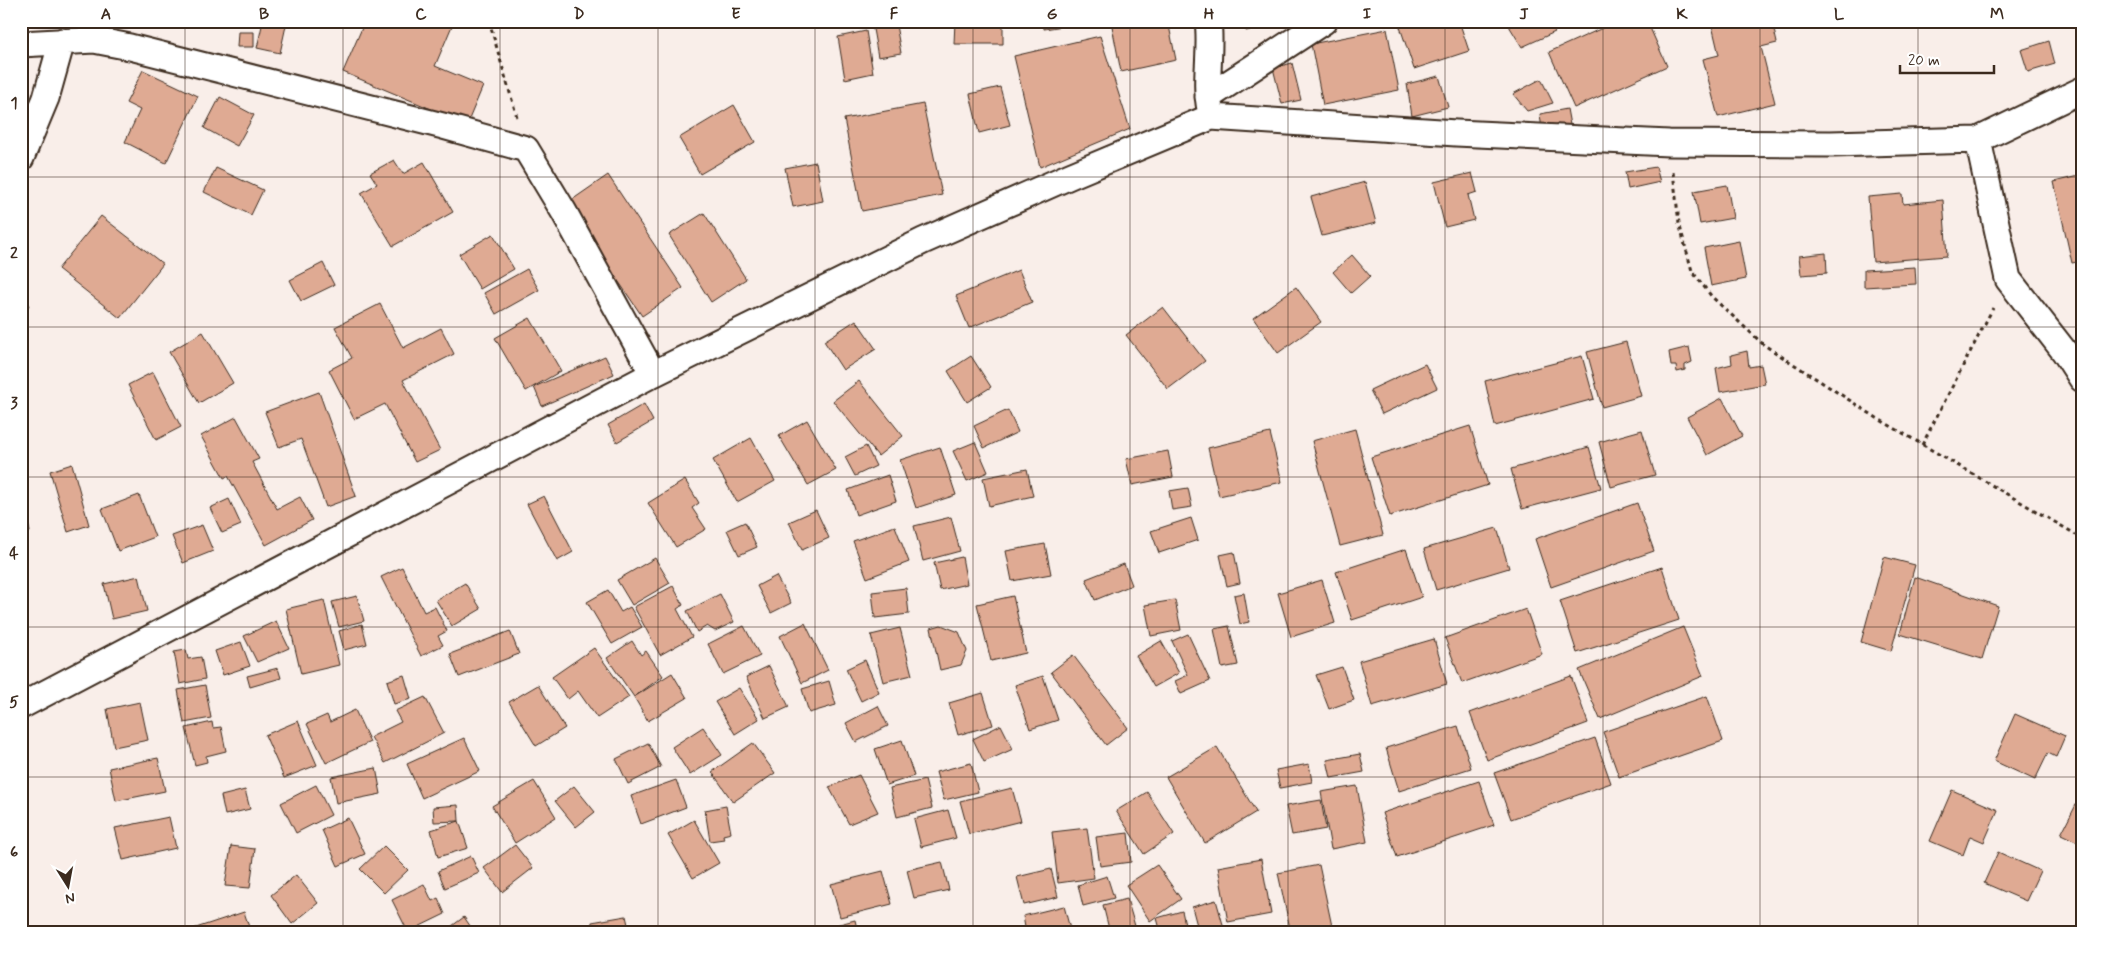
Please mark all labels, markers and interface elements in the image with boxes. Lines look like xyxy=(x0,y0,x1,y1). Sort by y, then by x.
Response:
text: A xyxy=(101,4,111,25)
text: B xyxy=(259,4,269,25)
text: C xyxy=(415,4,427,25)
text: D xyxy=(573,4,585,25)
text: E xyxy=(731,4,741,25)
text: F xyxy=(890,4,899,25)
text: G xyxy=(1047,4,1058,25)
text: H xyxy=(1204,4,1215,25)
text: I xyxy=(1363,4,1372,25)
text: J xyxy=(1519,4,1529,25)
text: K xyxy=(1676,4,1688,25)
text: L xyxy=(1834,4,1845,25)
text: M xyxy=(1990,4,2004,25)
scale bar xyxy=(1900,42,1994,74)
text: 20 m xyxy=(1908,51,1940,71)
text: 1 xyxy=(10,93,18,114)
text: 2 xyxy=(10,243,18,264)
text: 3 xyxy=(10,393,18,414)
text: 4 xyxy=(9,543,19,564)
text: 5 xyxy=(9,692,19,713)
text: 6 xyxy=(10,842,18,863)
north arrow xyxy=(42,862,92,912)
text: N xyxy=(64,888,77,908)

